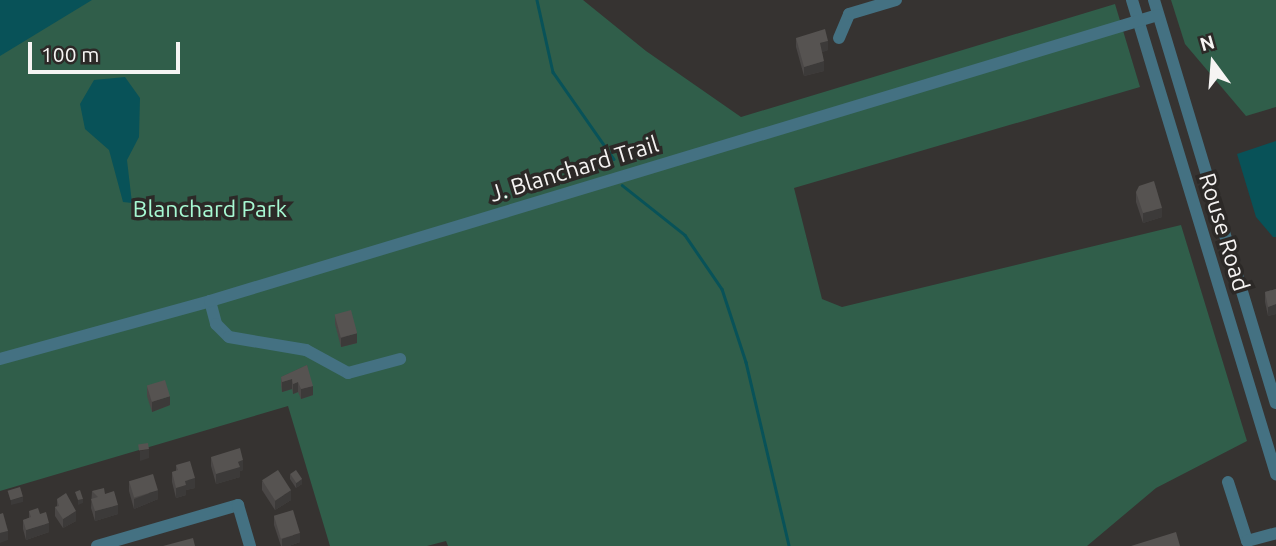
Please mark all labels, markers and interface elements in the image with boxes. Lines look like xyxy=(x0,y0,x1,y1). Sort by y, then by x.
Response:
scale bar xyxy=(32,28,184,72)
north arrow xyxy=(1178,28,1248,98)
text: N xyxy=(1197,30,1217,55)
text: 100 m xyxy=(41,42,99,66)
street label: J. Blanchard Trail xyxy=(486,130,662,208)
street label: Rouse Road xyxy=(1193,170,1255,294)
park label: Blanchard Park xyxy=(133,195,287,223)

